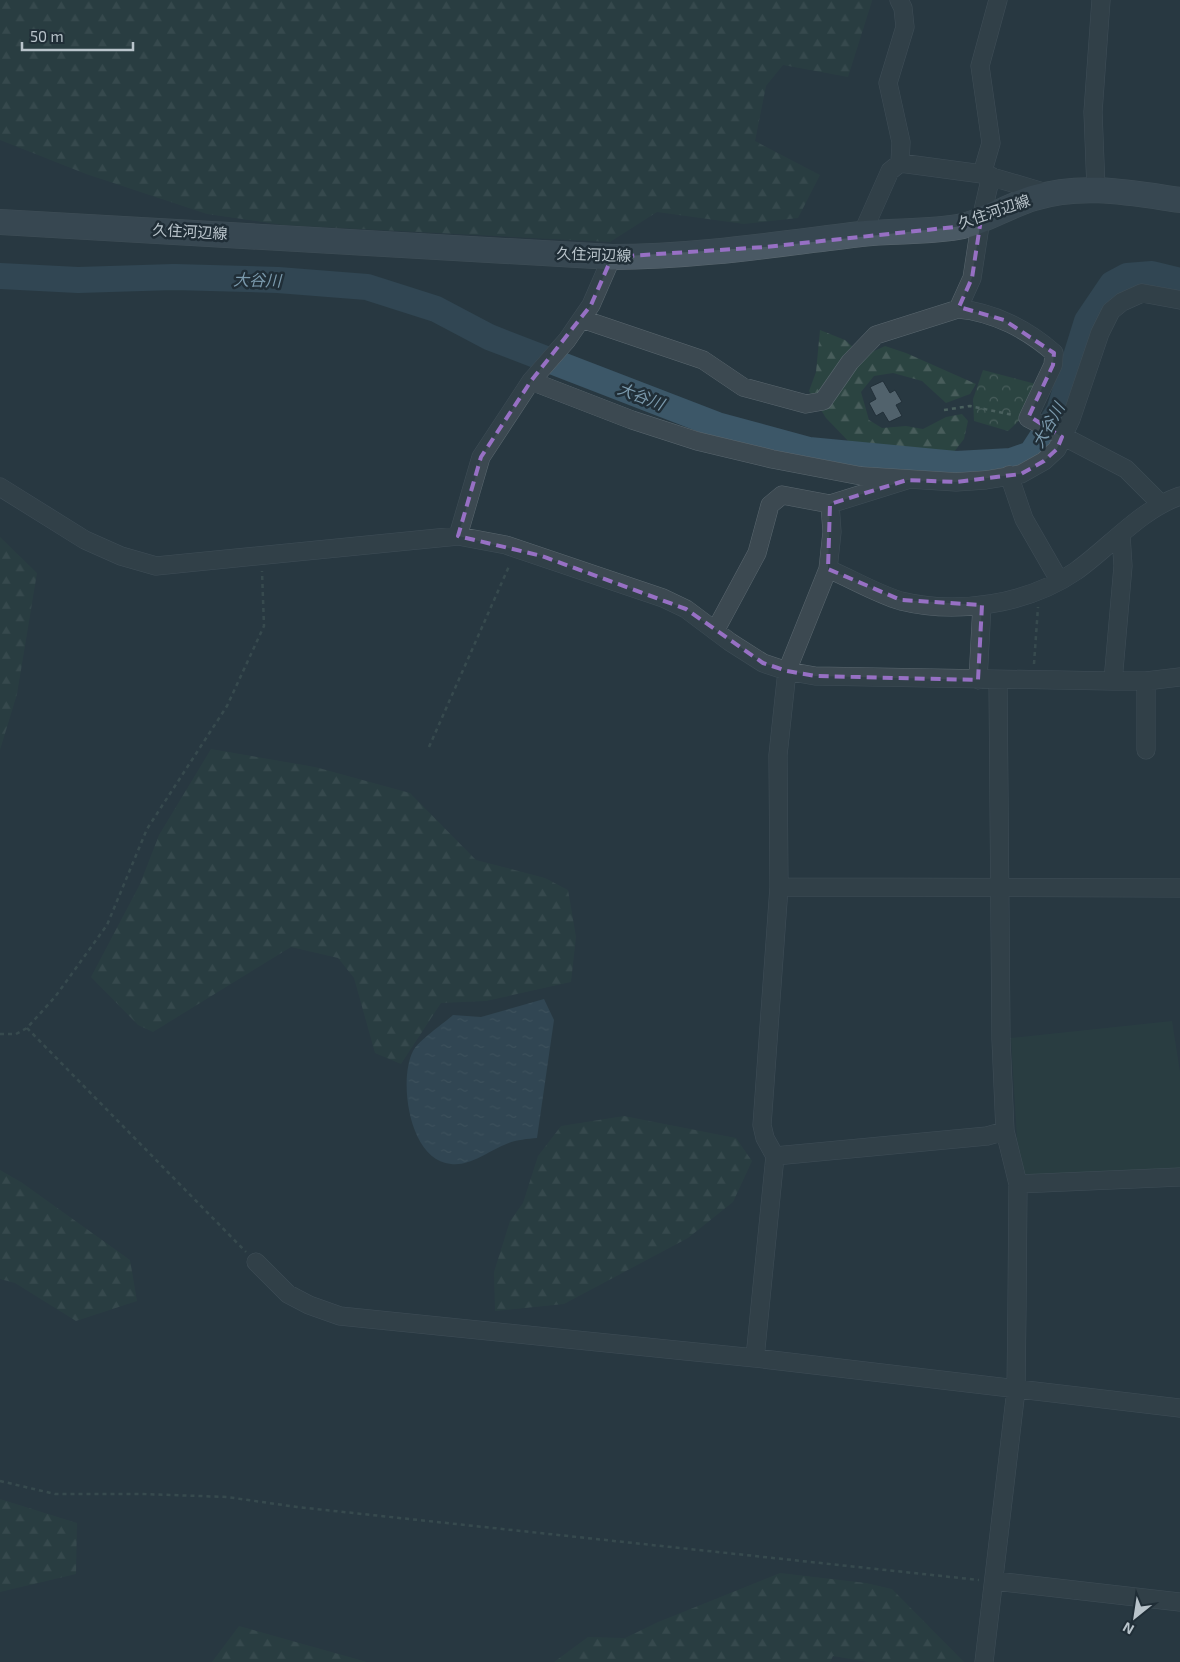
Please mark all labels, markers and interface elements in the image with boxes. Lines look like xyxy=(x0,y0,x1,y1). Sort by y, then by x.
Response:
scale bar xyxy=(22,20,134,52)
text: 50 m xyxy=(30,27,64,45)
street label: 久住河辺線 xyxy=(955,190,1032,232)
street label: 久住河辺線 xyxy=(152,220,228,242)
street label: 久住河辺線 xyxy=(556,244,632,264)
water label: 大谷川 xyxy=(233,270,283,289)
water label: 大谷川 xyxy=(615,378,669,414)
water label: 大谷川 xyxy=(1028,397,1068,450)
north arrow xyxy=(1110,1592,1160,1642)
text: N xyxy=(1120,1619,1137,1639)

